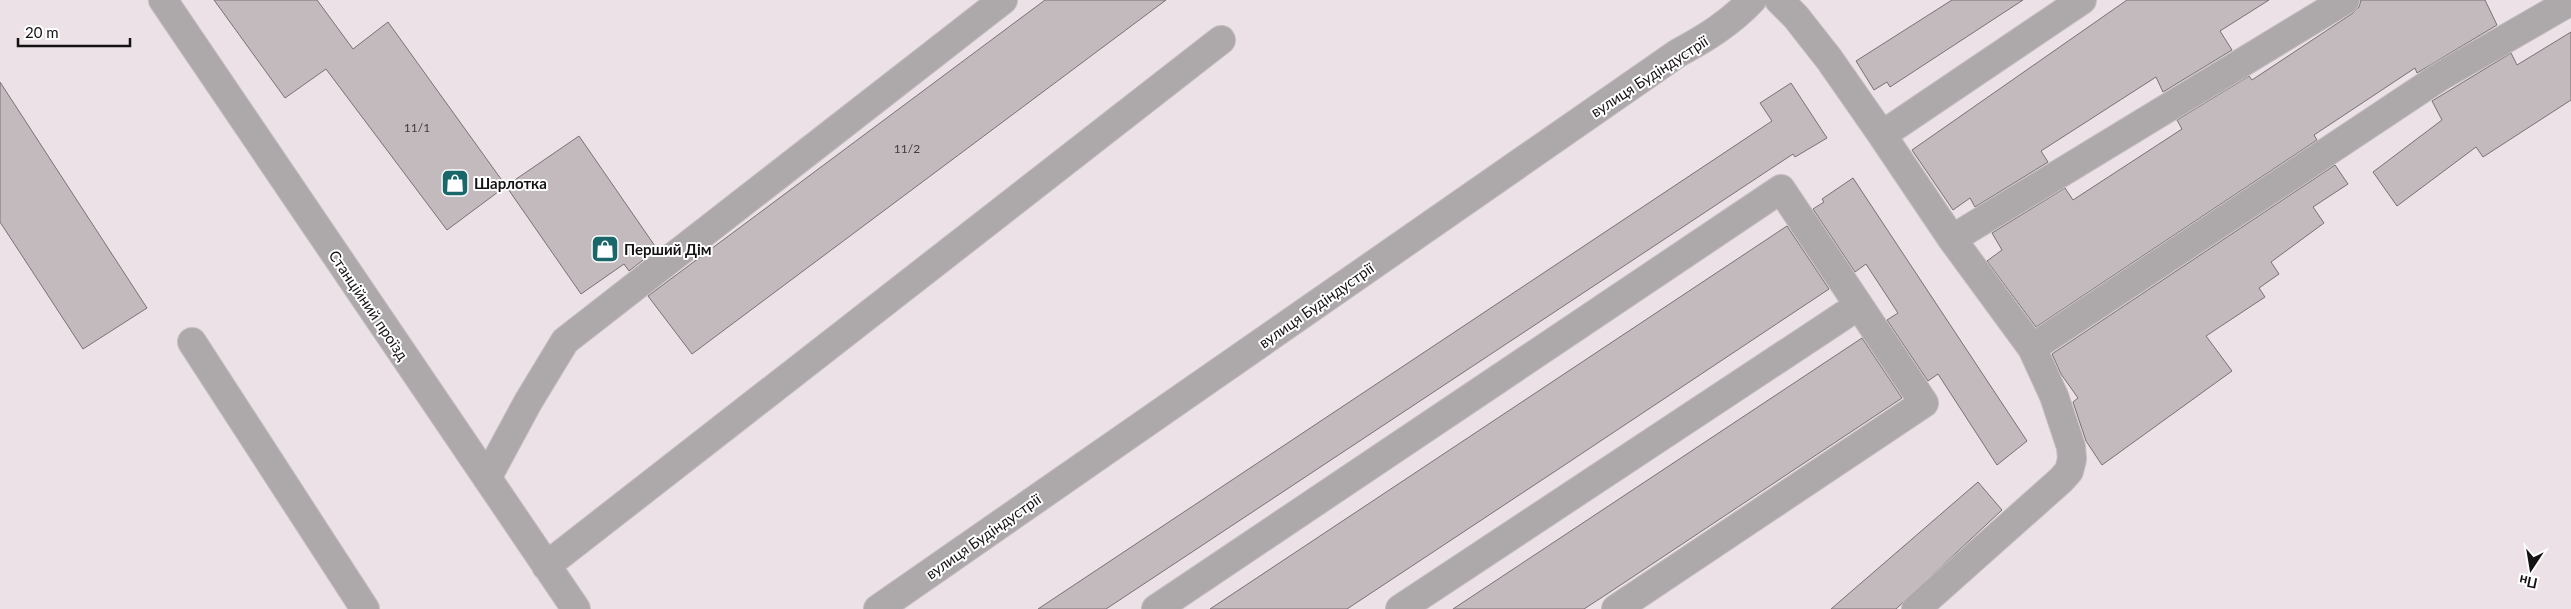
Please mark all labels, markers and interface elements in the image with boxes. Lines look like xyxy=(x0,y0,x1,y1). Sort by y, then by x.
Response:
scale bar xyxy=(18,15,130,47)
text: 20 m xyxy=(25,23,59,41)
street label: вулиця Будіндустрії xyxy=(1587,31,1711,121)
house number: 11/1 xyxy=(404,120,430,135)
house number: 11/2 xyxy=(894,141,920,156)
shop icon: Шарлотка xyxy=(440,168,470,198)
place label: Шарлотка xyxy=(474,174,547,192)
shop icon: Перший Дім xyxy=(590,234,620,264)
place label: Перший Дім xyxy=(624,240,712,258)
street label: Станційний проїзд xyxy=(326,247,412,363)
street label: вулиця Будіндустрії xyxy=(1255,258,1377,351)
street label: вулиця Будіндустрії xyxy=(922,489,1044,582)
north arrow xyxy=(2506,544,2556,594)
text: Пн xyxy=(2517,572,2539,592)

